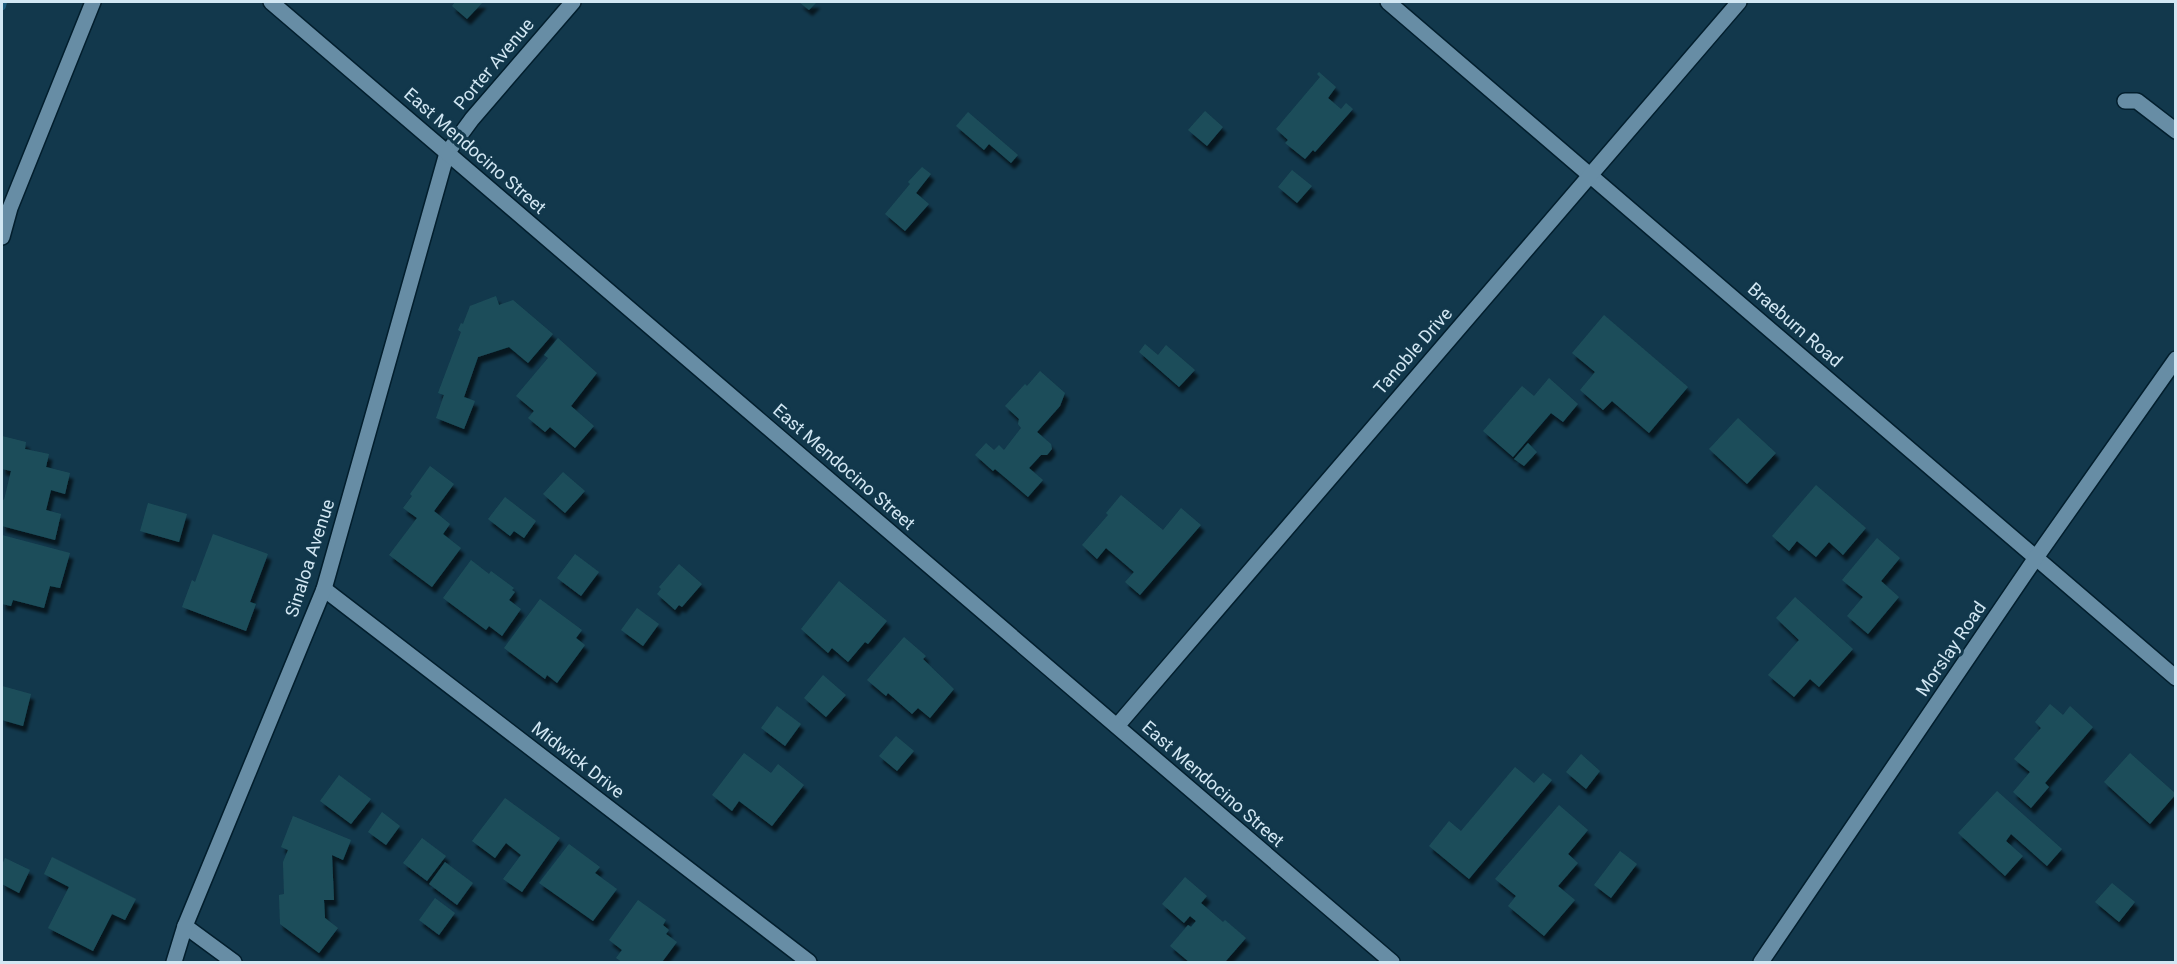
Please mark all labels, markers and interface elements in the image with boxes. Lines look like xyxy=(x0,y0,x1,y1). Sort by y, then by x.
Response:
street label: Porter Avenue xyxy=(449,14,538,114)
street label: East Mendocino Street xyxy=(400,83,551,218)
street label: Braeburn Road xyxy=(1744,278,1847,371)
street label: Tanoble Drive xyxy=(1369,303,1456,399)
street label: East Mendocino Street xyxy=(769,399,920,534)
street label: Sinaloa Avenue xyxy=(281,496,338,619)
street label: Morslay Road xyxy=(1911,597,1990,700)
street label: East Mendocino Street xyxy=(1138,716,1289,851)
street label: Midwick Drive xyxy=(528,717,629,802)

